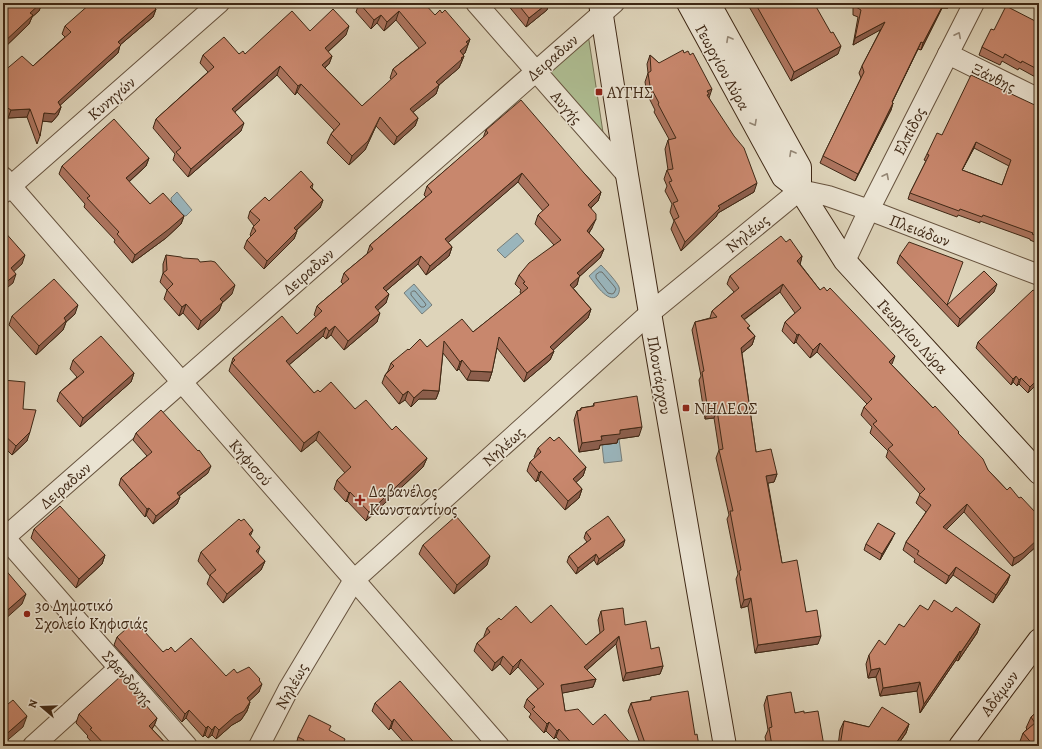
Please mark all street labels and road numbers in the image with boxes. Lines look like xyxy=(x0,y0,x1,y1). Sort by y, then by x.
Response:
street label: Γεωργίου Λύρα xyxy=(689,21,755,115)
street label: Δειραδων xyxy=(522,29,583,86)
street label: Ξάνθης xyxy=(968,58,1019,98)
street label: Κυνηγών xyxy=(83,72,141,126)
street label: Αυγής xyxy=(545,85,587,129)
street label: Ελπίδος xyxy=(888,103,931,159)
street label: Νηλέως xyxy=(721,209,774,258)
street label: Πλειάδων xyxy=(886,209,954,253)
street label: Δειραδων xyxy=(278,243,339,300)
street label: Γεωργίου Λύρα xyxy=(872,294,953,379)
street label: Πλουτάρχου xyxy=(641,334,677,416)
street label: Νηλέως xyxy=(478,422,530,472)
street label: Κηφισού xyxy=(224,434,277,491)
street label: Δειραδων xyxy=(35,457,96,514)
street label: Σφενδόνης xyxy=(97,646,158,711)
street label: Νηλέως xyxy=(270,659,314,714)
street label: Αδάμων xyxy=(975,666,1024,722)

